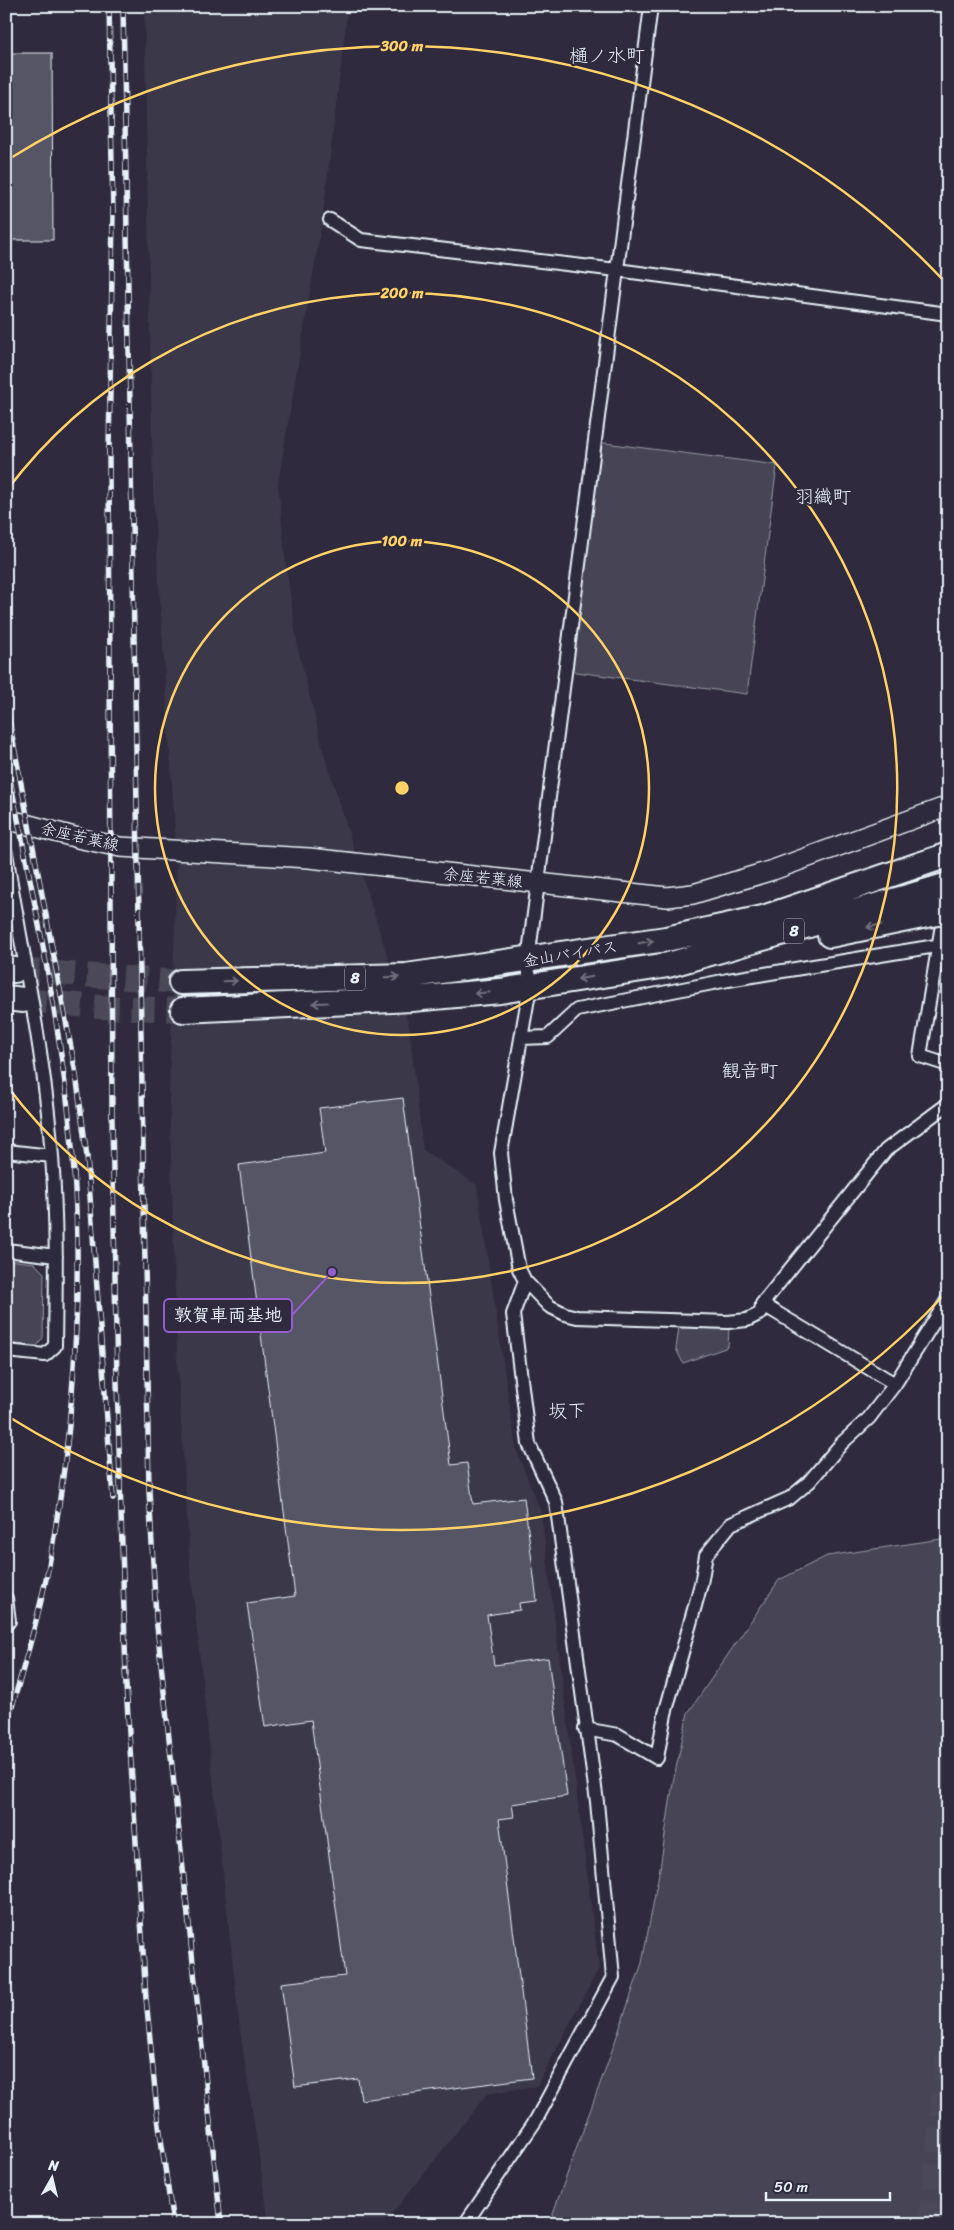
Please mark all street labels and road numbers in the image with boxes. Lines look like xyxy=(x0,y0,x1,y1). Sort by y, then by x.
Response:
street label: 余座若葉線 xyxy=(38,813,122,860)
street label: 余座若葉線 xyxy=(442,859,524,896)
road number: 8 xyxy=(784,918,804,944)
street label: 金山バイパス xyxy=(521,932,620,975)
road number: 8 xyxy=(345,966,365,990)

